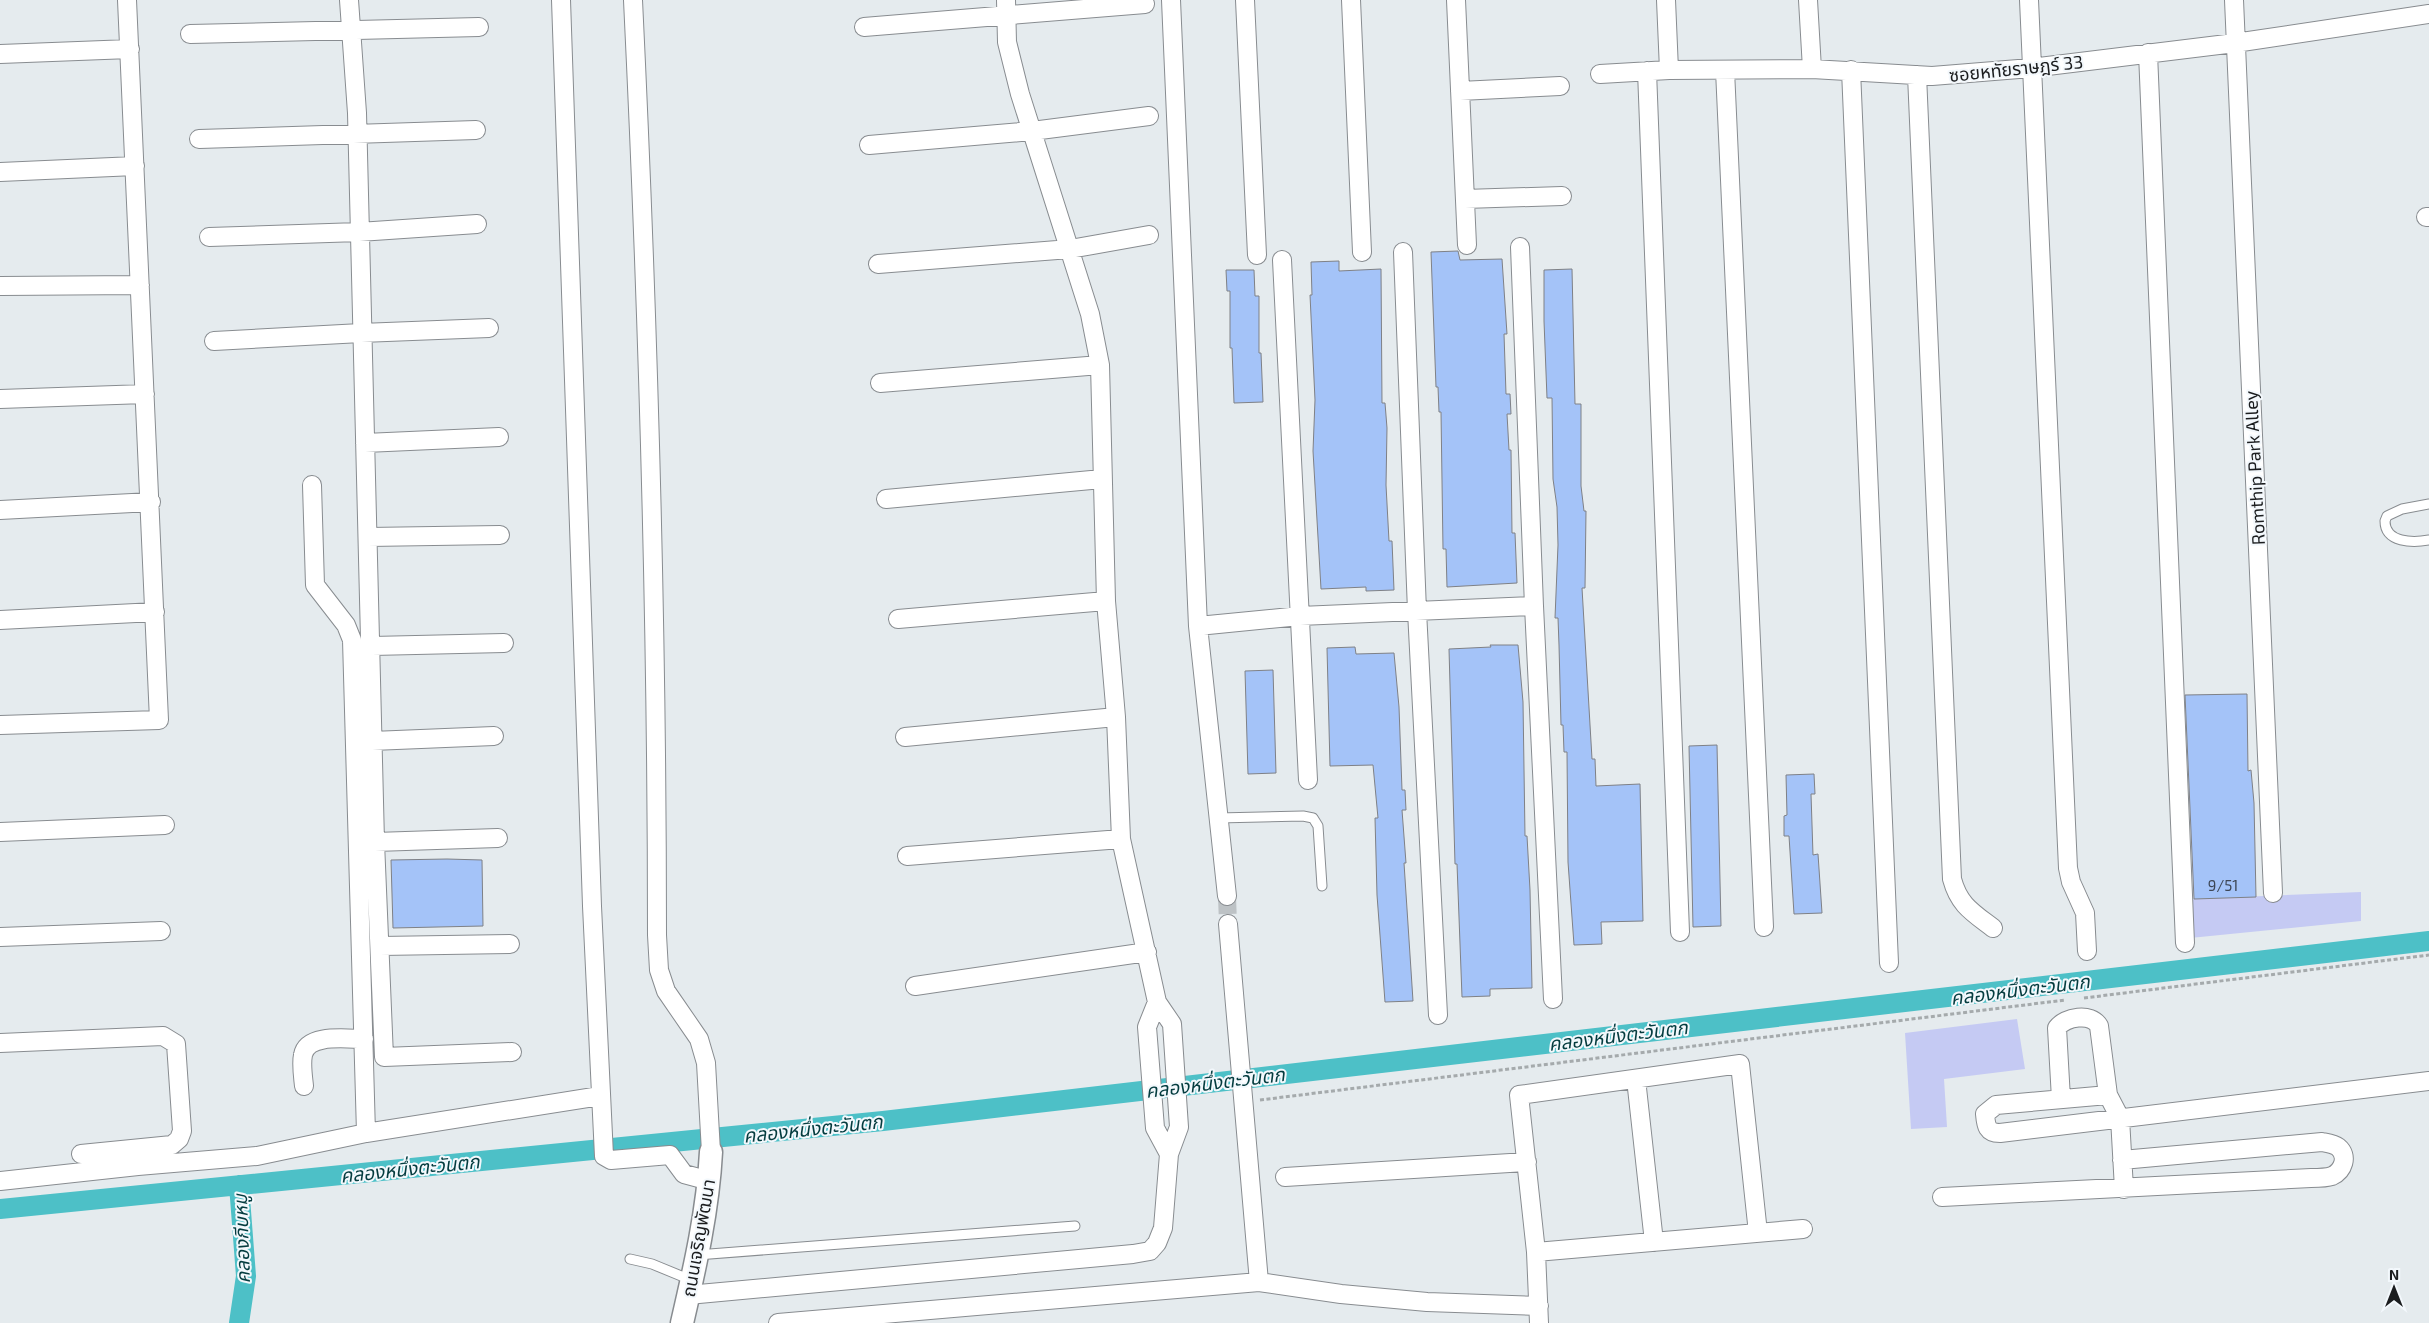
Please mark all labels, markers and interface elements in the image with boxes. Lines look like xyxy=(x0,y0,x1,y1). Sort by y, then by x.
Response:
street label: ซอยหทัยราษฎร์ 33 xyxy=(1948,50,2084,86)
street label: Romthip Park Alley xyxy=(2239,390,2269,546)
house number: 9/51 xyxy=(2208,876,2238,894)
water label: คลองหนึ่งตะวันตก xyxy=(1949,968,2091,1009)
water label: คลองหนึ่งตะวันตก xyxy=(1547,1014,1689,1055)
water label: คลองหนึ่งตะวันตก xyxy=(1144,1061,1286,1102)
water label: คลองหนึ่งตะวันตก xyxy=(742,1108,884,1147)
water label: คลองหนึ่งตะวันตก xyxy=(339,1148,481,1187)
street label: ถนนเจริญพัฒนา xyxy=(677,1177,719,1299)
water label: คลองกีบหมู xyxy=(228,1193,256,1284)
north arrow xyxy=(2369,1263,2419,1313)
text: N xyxy=(2389,1266,2399,1283)

